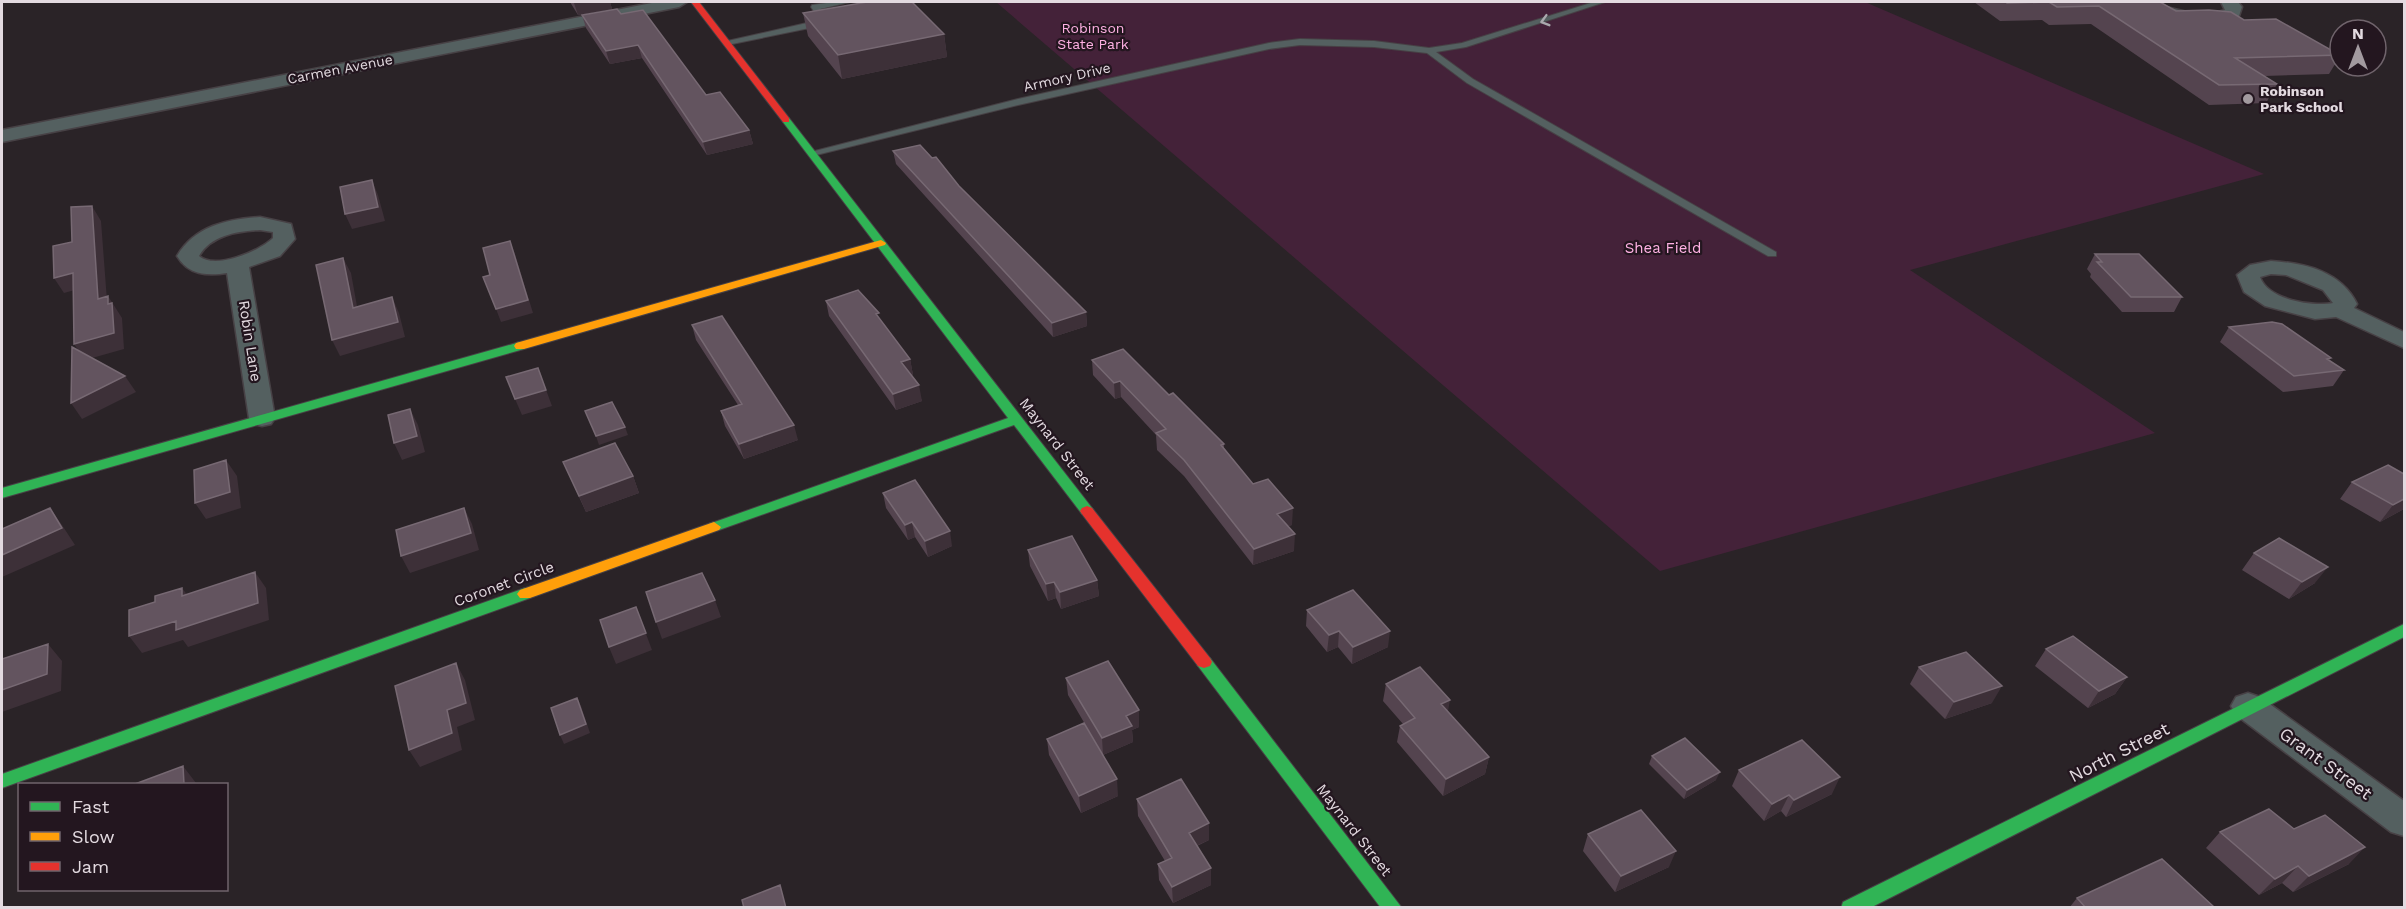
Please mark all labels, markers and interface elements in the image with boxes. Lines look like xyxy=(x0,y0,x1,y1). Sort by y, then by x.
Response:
one-way arrow xyxy=(1540,13,1550,26)
north arrow xyxy=(2328,18,2388,78)
park label: Robinson State Park xyxy=(1057,20,1129,52)
text: N xyxy=(2352,24,2364,43)
street label: Carmen Avenue xyxy=(286,51,394,87)
street label: Armory Drive xyxy=(1022,59,1112,95)
place label: Robinson Park School xyxy=(2260,83,2343,115)
marker: Robinson Park School xyxy=(2241,92,2255,106)
park label: Shea Field xyxy=(1625,239,1701,257)
street label: Robin Lane xyxy=(235,299,265,383)
street label: Maynard Street xyxy=(1015,394,1099,494)
street label: Coronet Circle xyxy=(452,558,556,610)
street label: North Street xyxy=(2065,718,2173,786)
street label: Grant Street xyxy=(2276,722,2377,804)
street label: Maynard Street xyxy=(1312,780,1396,880)
legend xyxy=(18,783,228,891)
text: Fast xyxy=(72,796,110,817)
text: Slow xyxy=(72,826,115,847)
text: Jam xyxy=(72,856,109,877)

